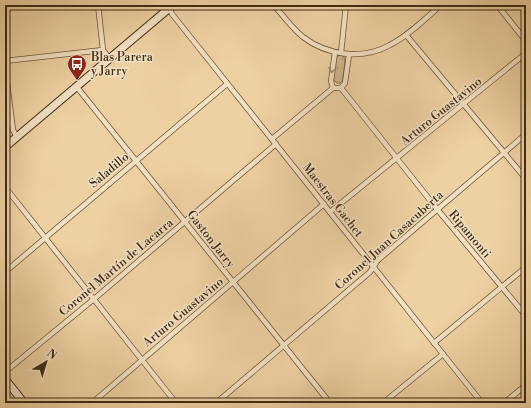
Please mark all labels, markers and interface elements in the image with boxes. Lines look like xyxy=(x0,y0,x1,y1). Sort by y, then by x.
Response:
place label: Blas Parera y Jarry xyxy=(90,50,154,79)
bus stop icon: Blas Parera y Jarry xyxy=(66,53,88,81)
one-way arrow xyxy=(328,67,337,73)
street label: Arturo Guastavino xyxy=(397,74,485,149)
street label: Saladillo xyxy=(86,149,132,191)
street label: Maestras Gachet xyxy=(299,160,367,241)
street label: Coronel Juan Casacuberta xyxy=(332,187,447,293)
street label: Ripamonti xyxy=(445,207,494,261)
street label: Gaston Jarry xyxy=(184,208,238,271)
street label: Coronel Martín de Lacarra xyxy=(56,215,177,319)
street label: Arturo Guastavino xyxy=(139,274,227,351)
north arrow xyxy=(26,342,66,382)
text: N xyxy=(44,347,60,363)

